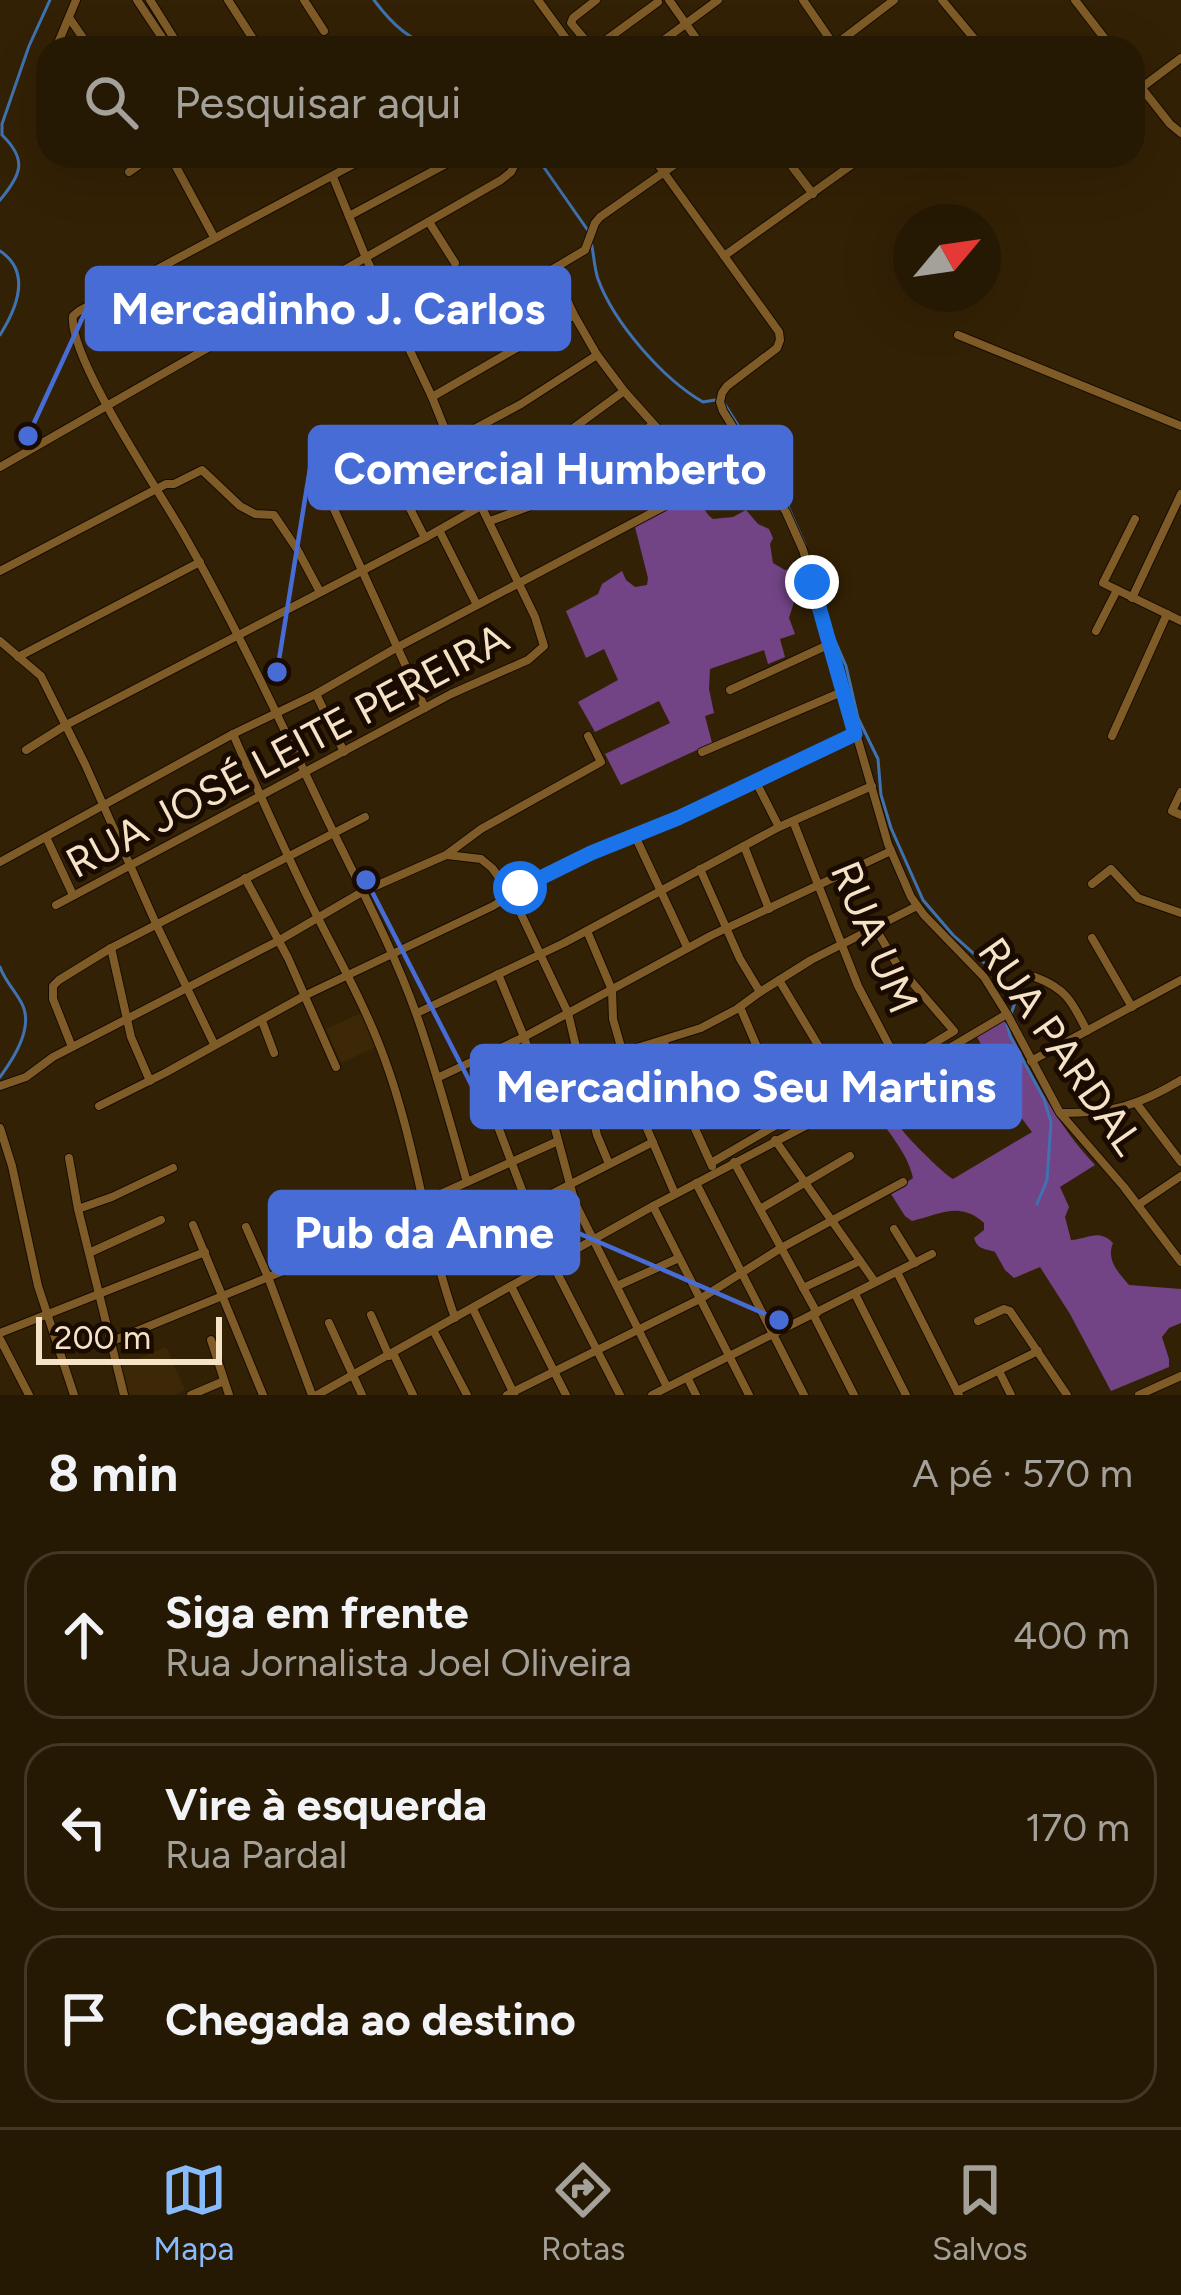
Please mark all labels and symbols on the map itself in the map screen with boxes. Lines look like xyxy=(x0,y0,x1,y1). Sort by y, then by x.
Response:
north arrow xyxy=(893,204,1001,312)
callout: Mercadinho J. Carlos xyxy=(87,268,569,349)
text: Mercadinho J. Carlos xyxy=(111,281,545,335)
callout: Comercial Humberto xyxy=(310,427,791,508)
text: Comercial Humberto xyxy=(333,441,767,495)
route end xyxy=(785,555,839,609)
street label: RUA JOSÉ LEITE PEREIRA xyxy=(58,612,517,889)
street label: RUA UM xyxy=(820,854,929,1021)
route start xyxy=(493,861,547,915)
street label: RUA PARDAL xyxy=(967,928,1154,1165)
callout: Mercadinho Seu Martins xyxy=(472,1046,1020,1127)
text: Mercadinho Seu Martins xyxy=(496,1059,996,1113)
callout: Pub da Anne xyxy=(270,1192,578,1273)
text: Pub da Anne xyxy=(294,1205,554,1259)
scale bar xyxy=(36,1311,222,1364)

